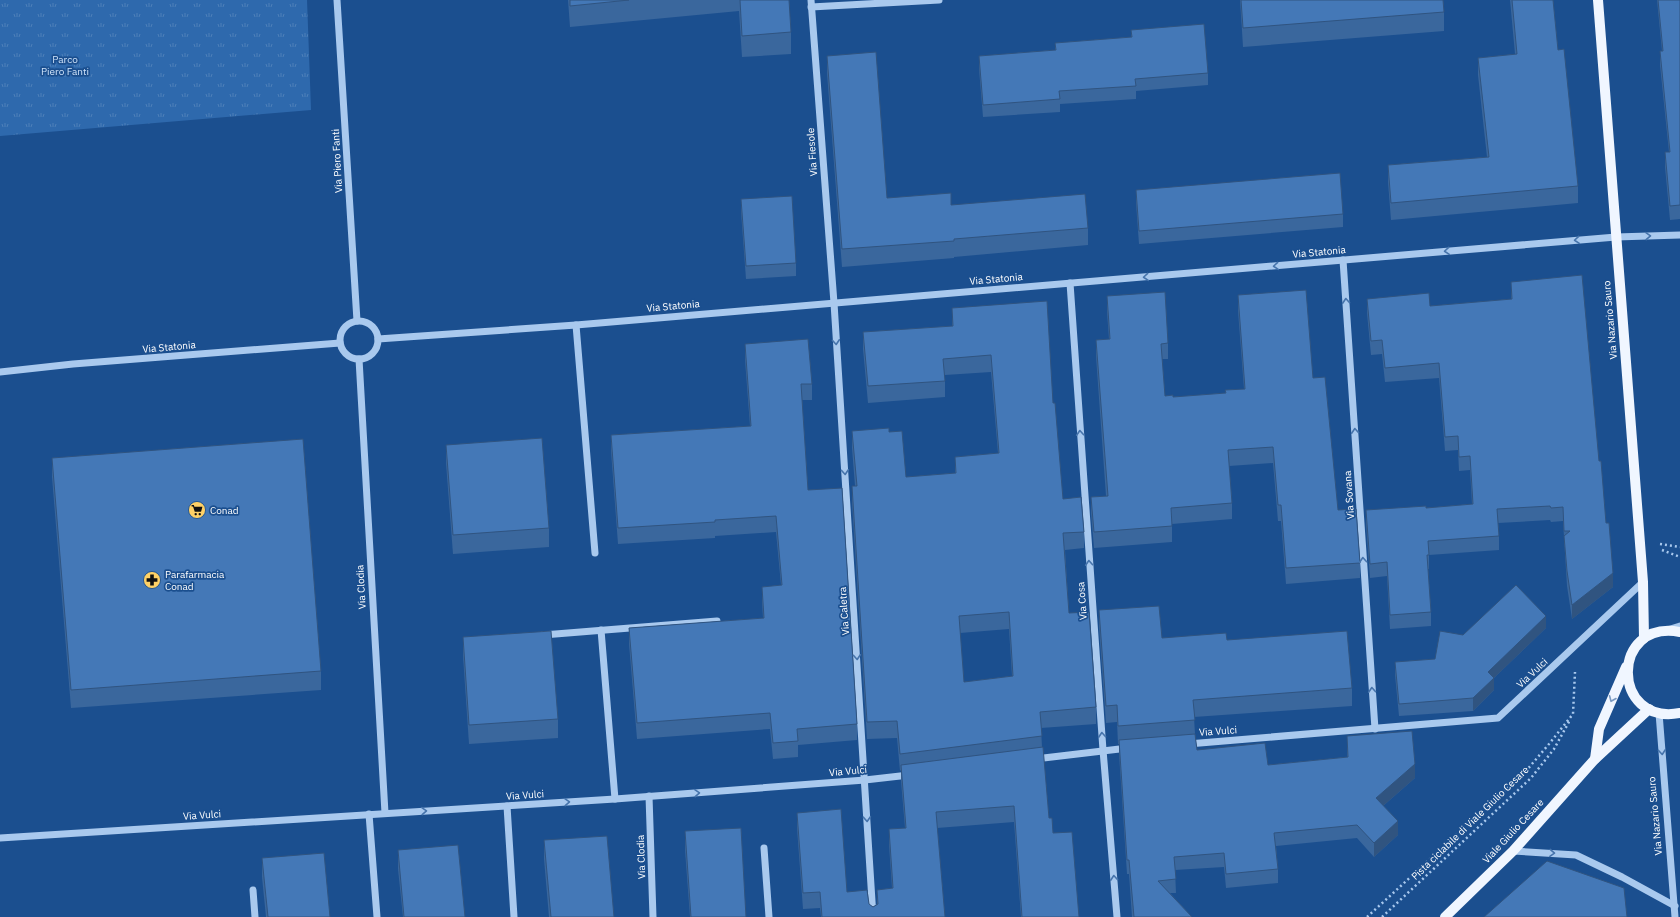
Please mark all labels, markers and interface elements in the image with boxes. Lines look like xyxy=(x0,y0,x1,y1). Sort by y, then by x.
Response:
park label: Parco Piero Fanti xyxy=(41,53,89,78)
street label: Via Fiesole xyxy=(804,127,820,177)
street label: Via Piero Fanti xyxy=(329,129,345,193)
one-way arrow xyxy=(1645,232,1651,240)
one-way arrow xyxy=(1574,236,1580,245)
street label: Via Statonia xyxy=(1292,243,1347,261)
one-way arrow xyxy=(1444,247,1450,256)
one-way arrow xyxy=(1273,261,1279,270)
street label: Via Statonia xyxy=(969,270,1024,288)
one-way arrow xyxy=(1143,272,1149,281)
street label: Via Nazario Sauro xyxy=(1600,280,1620,360)
street label: Via Statonia xyxy=(646,297,701,315)
one-way arrow xyxy=(1342,298,1351,304)
street label: Via Statonia xyxy=(142,338,197,356)
one-way arrow xyxy=(832,339,841,345)
one-way arrow xyxy=(1350,428,1359,434)
one-way arrow xyxy=(1076,430,1085,436)
one-way arrow xyxy=(840,469,849,475)
street label: Via Sovana xyxy=(1341,470,1357,520)
supermarket icon: Conad xyxy=(187,500,207,520)
place label: Conad xyxy=(210,504,239,517)
one-way arrow xyxy=(1359,557,1368,563)
one-way arrow xyxy=(1085,560,1094,566)
street label: Via Clodia xyxy=(353,564,369,610)
place label: Parafarmacia Conad xyxy=(165,568,225,593)
pharmacy icon: Parafarmacia Conad xyxy=(142,570,162,590)
street label: Via Cosa xyxy=(1074,581,1090,621)
street label: Via Caletra xyxy=(836,586,852,636)
one-way arrow xyxy=(852,654,861,660)
street label: Via Vulci xyxy=(1514,655,1550,691)
one-way arrow xyxy=(1367,687,1376,693)
one-way arrow xyxy=(1609,695,1617,702)
street label: Via Vulci xyxy=(1199,723,1237,739)
one-way arrow xyxy=(1097,732,1106,738)
one-way arrow xyxy=(1657,749,1666,755)
street label: Via Vulci xyxy=(828,763,868,779)
street label: Pista ciclabile di Viale Giulio Cesare xyxy=(1409,764,1531,882)
street label: Via Nazario Sauro xyxy=(1645,776,1665,856)
street label: Via Vulci xyxy=(506,787,544,803)
one-way arrow xyxy=(694,788,700,797)
street label: Viale Giulio Cesare xyxy=(1480,796,1546,866)
one-way arrow xyxy=(564,797,570,806)
one-way arrow xyxy=(420,806,427,815)
street label: Via Vulci xyxy=(183,807,221,823)
one-way arrow xyxy=(863,816,872,822)
street label: Via Clodia xyxy=(634,834,648,879)
one-way arrow xyxy=(1549,849,1555,858)
one-way arrow xyxy=(1110,875,1119,881)

